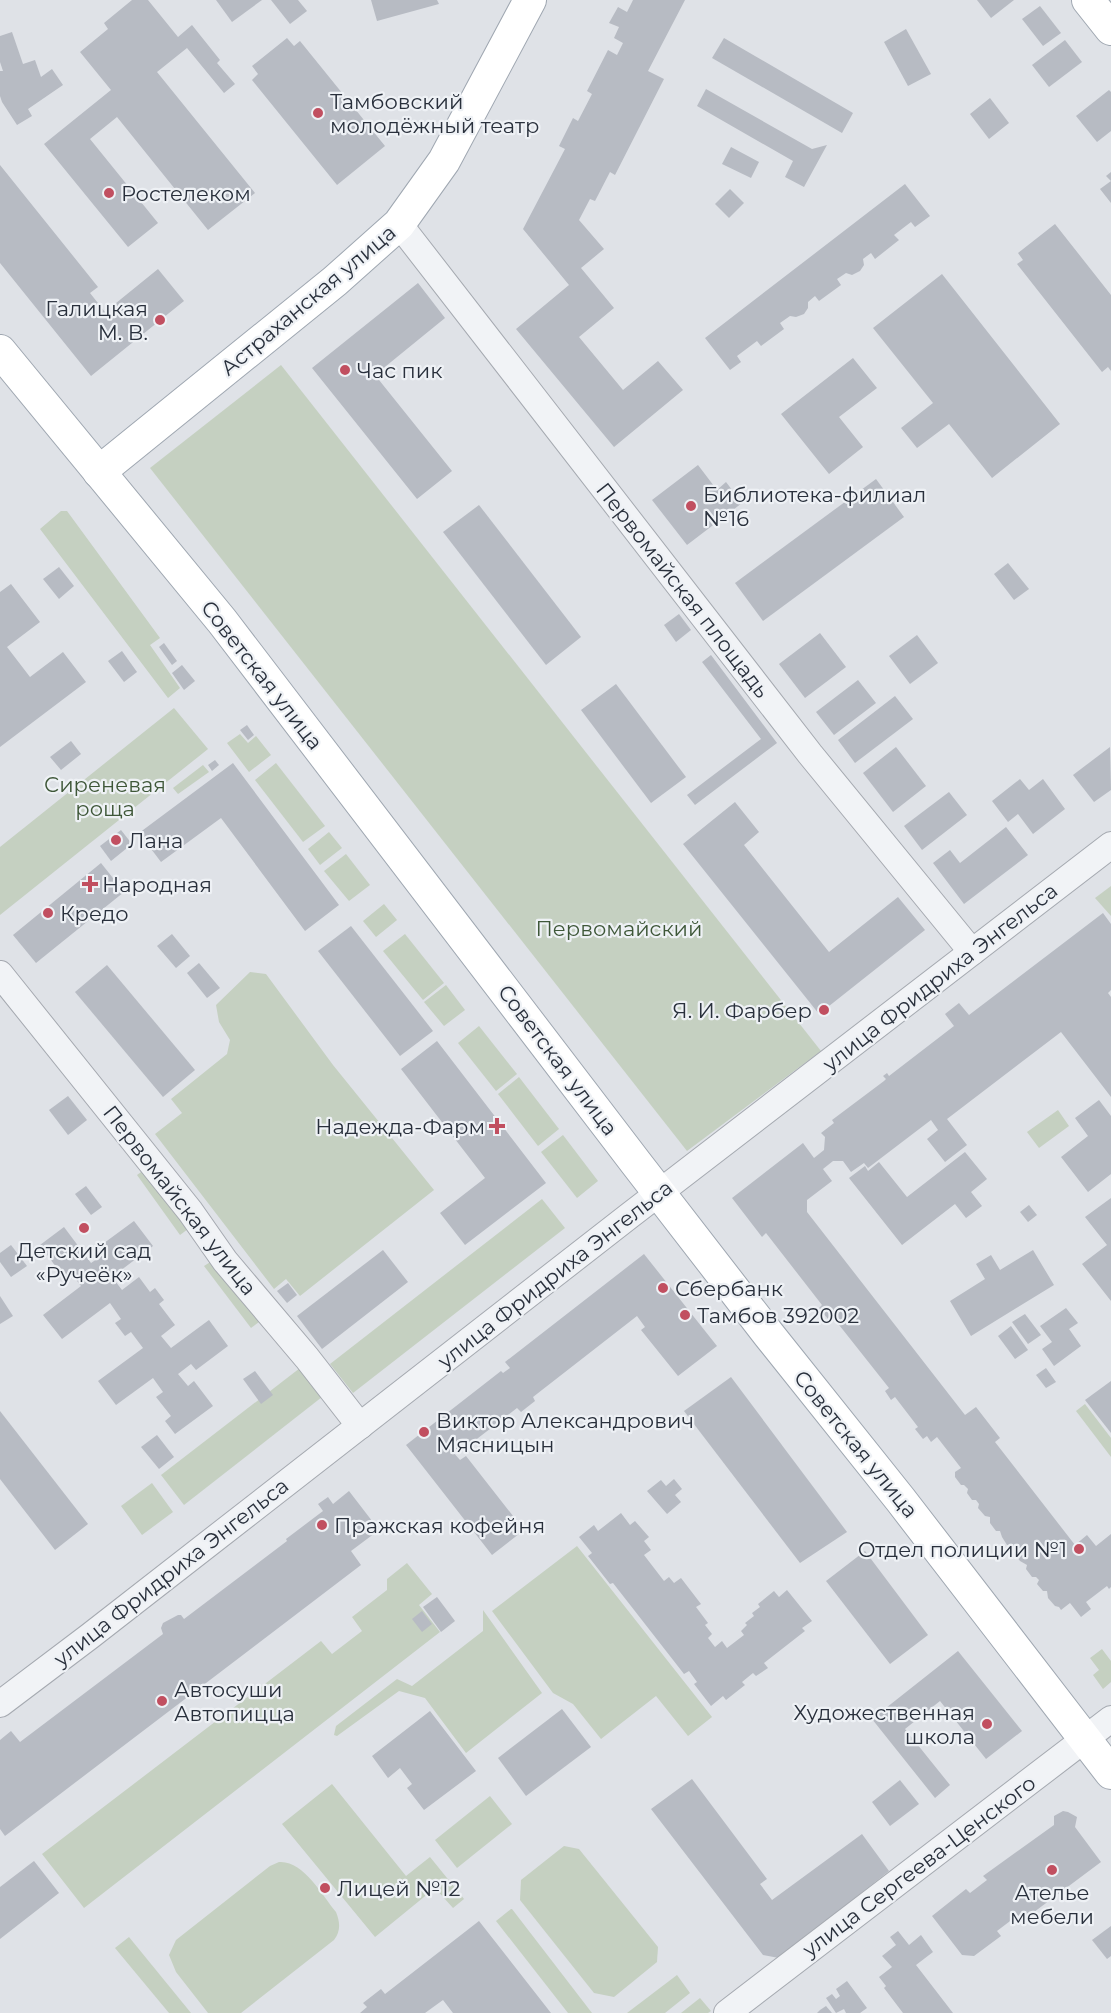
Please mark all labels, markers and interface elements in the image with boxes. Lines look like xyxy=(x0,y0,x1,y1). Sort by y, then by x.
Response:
place label: Тамбовский молодёжный театр xyxy=(330,89,539,138)
marker: Тамбовский молодёжный театр xyxy=(311,106,325,120)
place label: Ростелеком xyxy=(121,181,251,206)
marker: Ростелеком xyxy=(102,186,116,200)
street label: Астраханская улица xyxy=(215,219,401,381)
place label: Галицкая М. В. xyxy=(45,296,148,345)
marker: Галицкая М. В. xyxy=(153,313,167,327)
place label: Час пик xyxy=(357,358,442,383)
marker: Час пик xyxy=(338,363,352,377)
street label: Первомайская площадь xyxy=(591,477,775,703)
place label: Библиотека-филиал №16 xyxy=(703,482,926,531)
marker: Библиотека-филиал №16 xyxy=(684,499,698,513)
street label: Советская улица xyxy=(196,595,328,755)
park label: Сиреневая роща xyxy=(44,772,166,821)
place label: Лана xyxy=(128,828,183,853)
marker: Лана xyxy=(109,833,123,847)
place label: Народная xyxy=(102,872,212,897)
marker: Народная xyxy=(83,877,97,891)
street label: улица Фридриха Энгельса xyxy=(817,878,1062,1077)
place label: Кредо xyxy=(60,901,129,926)
marker: Кредо xyxy=(41,906,55,920)
park label: Первомайский xyxy=(535,916,703,941)
street label: Советская улица xyxy=(493,980,623,1140)
place label: Я. И. Фарбер xyxy=(672,998,812,1023)
marker: Я. И. Фарбер xyxy=(817,1003,831,1017)
street label: Первомайская улица xyxy=(98,1100,262,1300)
place label: Надежда-Фарм xyxy=(315,1114,485,1139)
marker: Надежда-Фарм xyxy=(490,1119,504,1133)
street label: улица Фридриха Энгельса xyxy=(432,1175,677,1374)
marker: Детский сад «Ручеёк» xyxy=(77,1221,91,1235)
place label: Детский сад «Ручеёк» xyxy=(17,1238,151,1287)
place label: Сбербанк xyxy=(675,1276,783,1301)
marker: Сбербанк xyxy=(656,1281,670,1295)
place label: Тамбов 392002 xyxy=(697,1303,859,1328)
marker: Тамбов 392002 xyxy=(678,1308,692,1322)
street label: Советская улица xyxy=(789,1365,923,1523)
place label: Виктор Александрович Мясницын xyxy=(436,1408,694,1457)
marker: Виктор Александрович Мясницын xyxy=(417,1425,431,1439)
street label: улица Фридриха Энгельса xyxy=(48,1473,293,1672)
place label: Пражская кофейня xyxy=(334,1513,545,1538)
marker: Пражская кофейня xyxy=(315,1518,329,1532)
place label: Отдел полиции №1 xyxy=(858,1537,1067,1562)
marker: Отдел полиции №1 xyxy=(1072,1542,1086,1556)
place label: Автосуши Автопицца xyxy=(174,1677,295,1726)
marker: Автосуши Автопицца xyxy=(155,1694,169,1708)
place label: Художественная школа xyxy=(793,1700,975,1749)
marker: Художественная школа xyxy=(980,1717,994,1731)
street label: улица Сергеева-Ценского xyxy=(797,1770,1041,1963)
marker: Ателье мебели xyxy=(1045,1863,1059,1877)
place label: Лицей №12 xyxy=(337,1876,461,1901)
place label: Ателье мебели xyxy=(1010,1880,1094,1929)
marker: Лицей №12 xyxy=(318,1881,332,1895)

